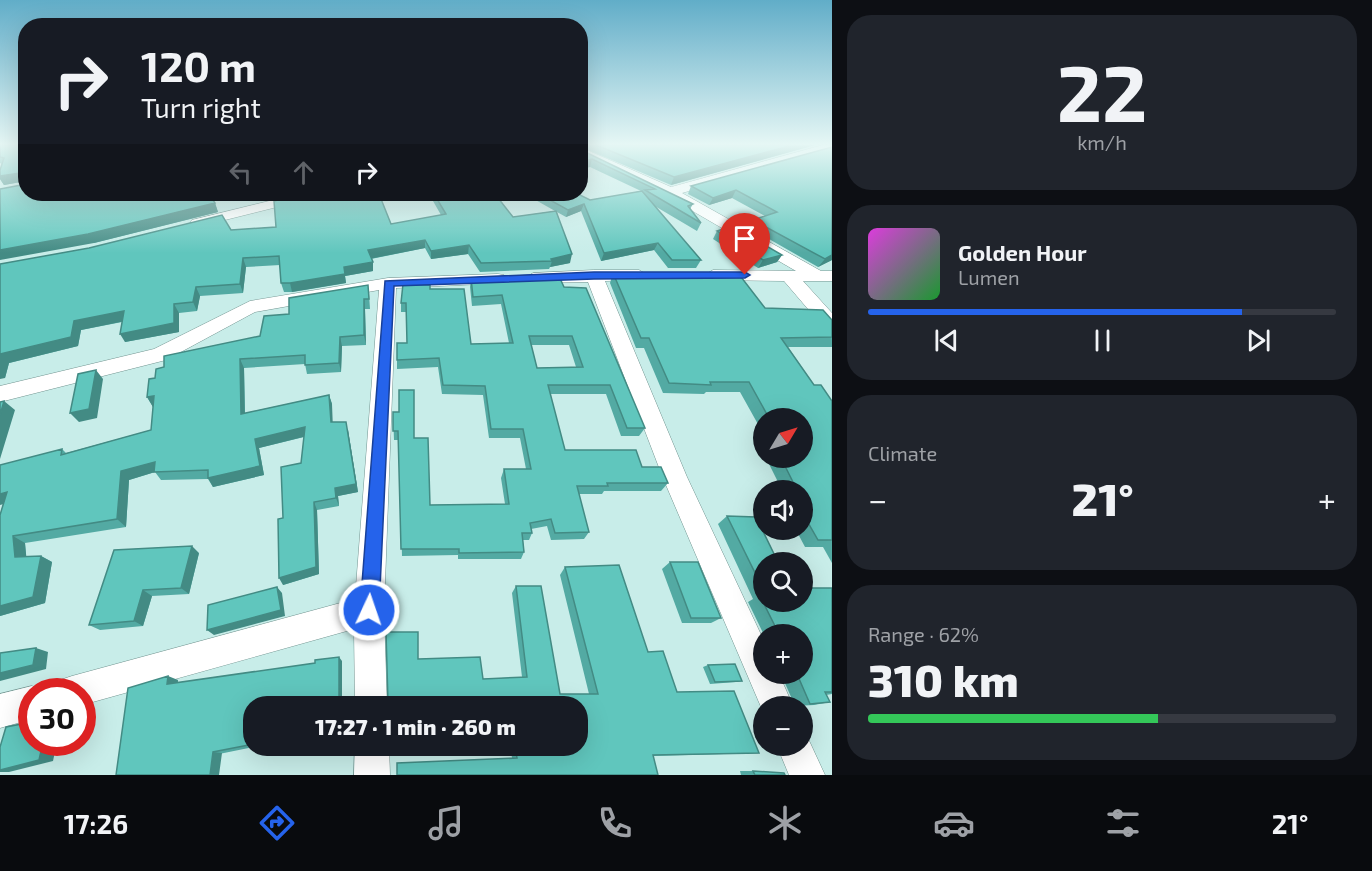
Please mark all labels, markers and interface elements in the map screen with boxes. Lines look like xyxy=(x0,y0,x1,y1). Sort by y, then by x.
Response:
text: 120 m xyxy=(141,40,256,90)
icon: right xyxy=(42,42,120,120)
text: 22 xyxy=(1057,44,1147,138)
text: Turn right xyxy=(141,91,261,123)
text: km/h xyxy=(1077,130,1127,154)
icon: left xyxy=(224,156,257,189)
icon: ahead xyxy=(287,156,320,189)
icon: right xyxy=(350,156,383,189)
pin xyxy=(719,213,770,275)
icon: arrive xyxy=(728,222,761,255)
text: Golden Hour xyxy=(958,239,1087,265)
text: Lumen xyxy=(958,265,1020,289)
icon: previous xyxy=(930,324,963,357)
icon: pause xyxy=(1086,324,1119,357)
icon: next xyxy=(1242,324,1275,357)
north arrow xyxy=(753,408,813,468)
map controls xyxy=(753,408,813,756)
text: Climate xyxy=(868,441,937,465)
text: 21° xyxy=(1072,471,1134,525)
text: − xyxy=(868,479,887,519)
text: + xyxy=(1318,479,1336,519)
button: sound xyxy=(753,480,813,540)
button: search xyxy=(753,552,813,612)
position arrow xyxy=(337,578,401,642)
text: Range · 62% xyxy=(868,622,979,646)
button: + xyxy=(753,624,813,684)
text: 310 km xyxy=(868,652,1019,706)
speed limit sign: 30 xyxy=(18,678,96,756)
button: − xyxy=(753,696,813,756)
text: 17:27 · 1 min · 260 m xyxy=(315,713,516,739)
icon: directions xyxy=(256,802,298,844)
icon: music xyxy=(425,802,467,844)
icon: phone xyxy=(594,802,636,844)
icon: climate xyxy=(764,802,806,844)
icon: car xyxy=(933,802,975,844)
icon: filters xyxy=(1102,802,1144,844)
text: 17:26 xyxy=(64,807,128,839)
text: 21° xyxy=(1272,807,1308,839)

